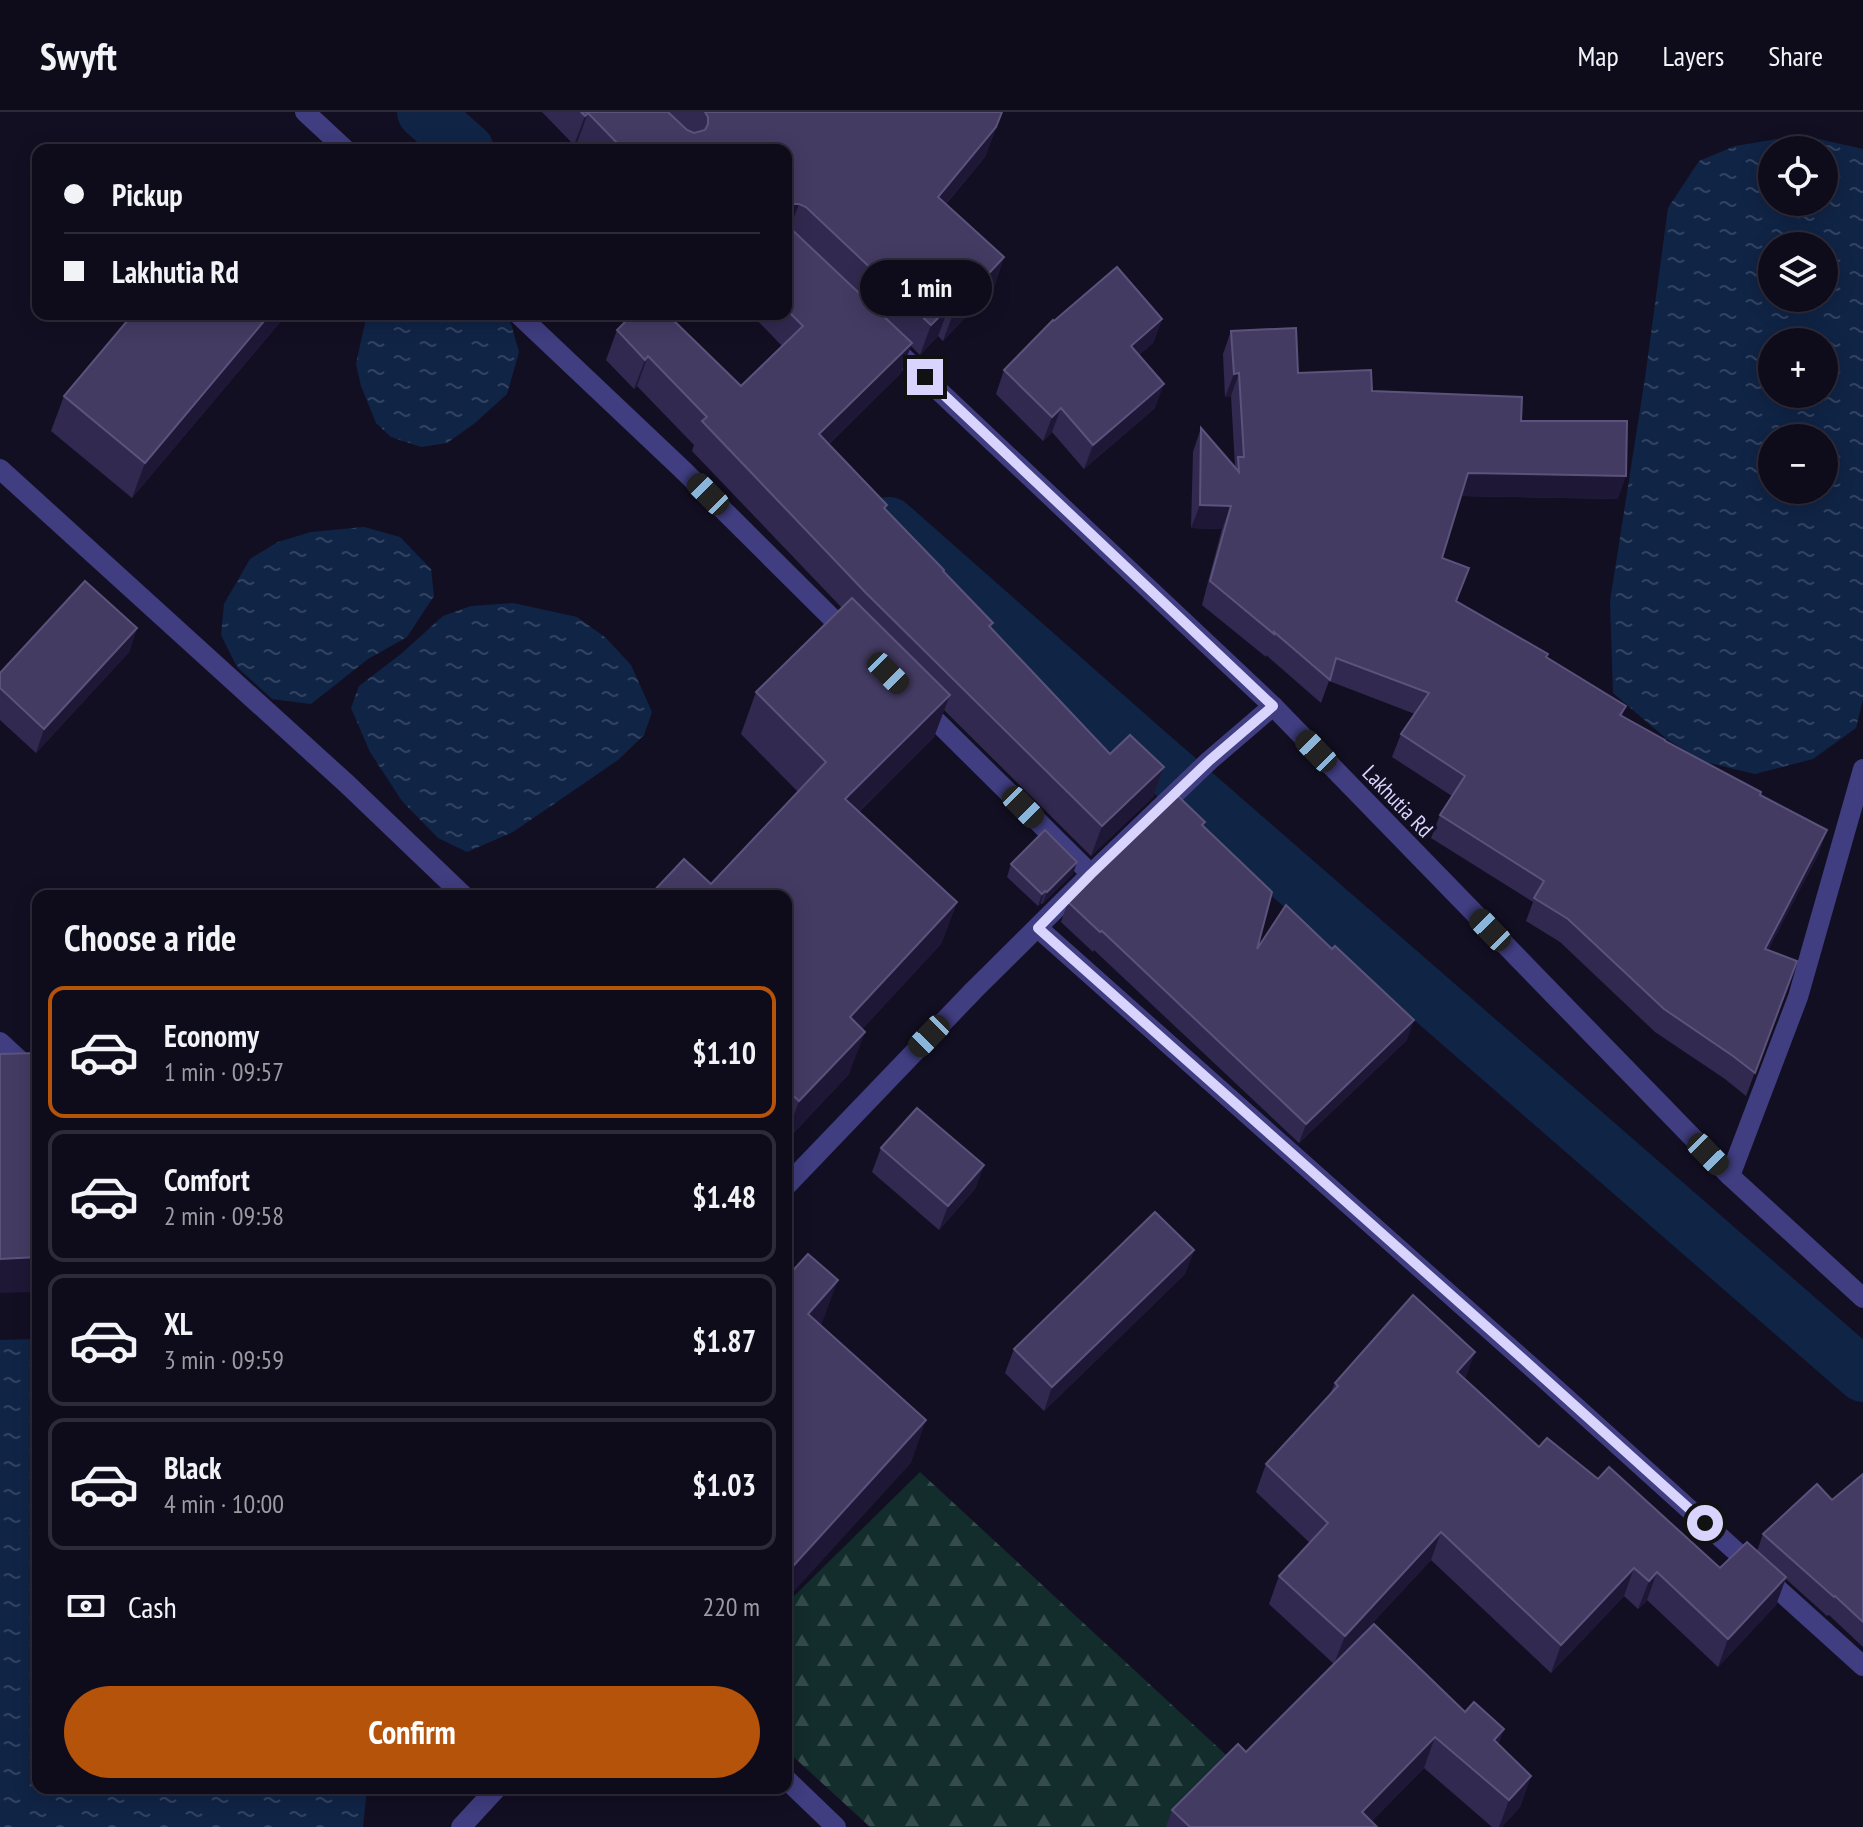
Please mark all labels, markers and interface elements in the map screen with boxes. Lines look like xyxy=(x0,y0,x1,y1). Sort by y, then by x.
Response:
text: Swyft xyxy=(40,31,117,80)
text: Map xyxy=(1577,37,1619,74)
text: Layers xyxy=(1663,37,1724,74)
text: Share xyxy=(1768,37,1823,74)
map controls xyxy=(1758,136,1838,504)
button: locate xyxy=(1758,136,1838,216)
text: Pickup xyxy=(112,175,183,214)
button: layers xyxy=(1758,232,1838,312)
text: Lakhutia Rd xyxy=(112,252,239,291)
callout: 1 min xyxy=(859,261,991,317)
text: 1 min xyxy=(900,271,952,304)
button: + xyxy=(1758,328,1838,408)
route end xyxy=(907,359,943,395)
button: − xyxy=(1758,424,1838,504)
car xyxy=(683,469,733,519)
car xyxy=(863,648,913,698)
car xyxy=(1291,725,1341,777)
street label: Lakhutia Rd xyxy=(1357,759,1439,843)
car xyxy=(998,782,1048,832)
car xyxy=(1465,904,1515,956)
text: Choose a ride xyxy=(64,914,236,961)
car xyxy=(904,1010,954,1062)
icon: car xyxy=(68,1016,140,1088)
text: Economy xyxy=(164,1016,259,1055)
text: $1.10 xyxy=(692,1033,756,1072)
text: 1 min · 09:57 xyxy=(164,1055,284,1088)
car xyxy=(1683,1128,1733,1180)
icon: car xyxy=(68,1160,140,1232)
text: Comfort xyxy=(164,1160,250,1199)
text: $1.48 xyxy=(692,1177,756,1216)
text: 2 min · 09:58 xyxy=(164,1199,284,1232)
icon: car xyxy=(68,1304,140,1376)
text: XL xyxy=(164,1304,193,1343)
text: $1.87 xyxy=(692,1321,756,1360)
text: 3 min · 09:59 xyxy=(164,1343,284,1376)
icon: car xyxy=(68,1448,140,1520)
text: Black xyxy=(164,1448,221,1487)
text: $1.03 xyxy=(692,1465,756,1504)
text: 4 min · 10:00 xyxy=(164,1487,284,1520)
route start xyxy=(1687,1505,1723,1541)
icon: cash xyxy=(64,1584,108,1628)
text: Cash xyxy=(128,1587,177,1626)
text: 220 m xyxy=(702,1590,760,1623)
button: Confirm xyxy=(64,1686,760,1778)

